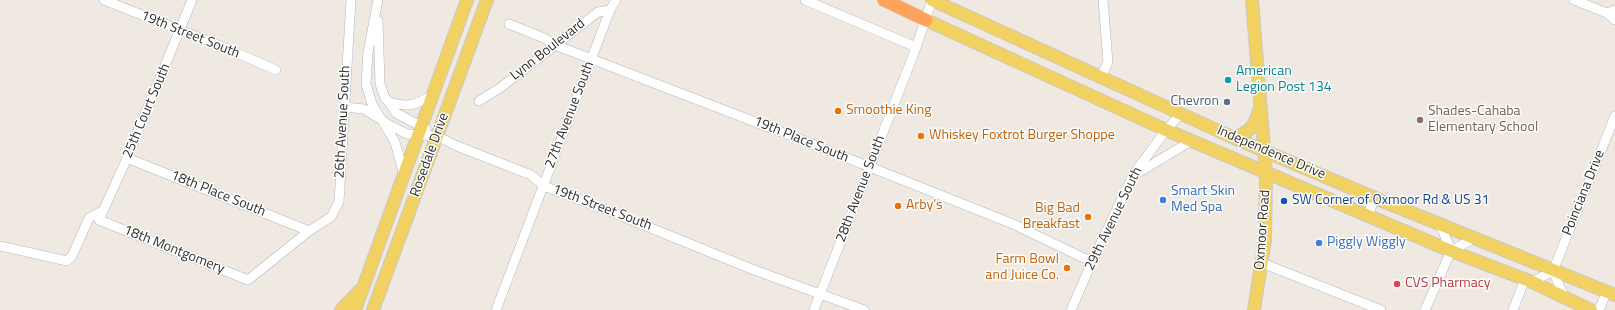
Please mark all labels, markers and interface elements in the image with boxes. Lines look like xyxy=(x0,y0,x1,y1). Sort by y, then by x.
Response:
street label: 19th Street South xyxy=(138,8,242,62)
street label: Lynn Boulevard xyxy=(507,16,589,84)
street label: 27th Avenue South xyxy=(542,59,598,171)
street label: 25th Court South xyxy=(120,61,174,161)
place label: American Legion Post 134 xyxy=(1236,64,1332,96)
street label: 26th Avenue South xyxy=(332,65,354,179)
marker: American Legion Post 134 xyxy=(1223,75,1233,85)
place label: Chevron xyxy=(1171,94,1219,110)
marker: Chevron xyxy=(1222,97,1232,107)
place label: Smoothie King xyxy=(846,103,931,119)
place label: Shades-Cahaba Elementary School xyxy=(1428,104,1538,136)
marker: Smoothie King xyxy=(833,106,843,116)
street label: Rosedale Drive xyxy=(407,111,453,199)
street label: 19th Place South xyxy=(751,113,851,167)
marker: Shades-Cahaba Elementary School xyxy=(1415,115,1425,125)
street label: Independence Drive xyxy=(1214,123,1328,183)
place label: Whiskey Foxtrot Burger Shoppe xyxy=(929,128,1115,144)
marker: Whiskey Foxtrot Burger Shoppe xyxy=(916,131,926,141)
street label: 28th Avenue South xyxy=(833,133,889,245)
street label: Poinciana Drive xyxy=(1559,148,1609,238)
street label: 29th Avenue South xyxy=(1082,165,1146,273)
street label: 18th Place South xyxy=(168,167,268,221)
street label: 19th Street South xyxy=(550,181,654,235)
place label: Smart Skin Med Spa xyxy=(1171,184,1235,216)
street label: Oxmoor Road xyxy=(1252,189,1274,271)
place label: SW Corner of Oxmoor Rd & US 31 xyxy=(1292,193,1489,209)
marker: Smart Skin Med Spa xyxy=(1158,195,1168,205)
marker: SW Corner of Oxmoor Rd & US 31 xyxy=(1279,196,1289,206)
place label: Arby's xyxy=(906,198,943,214)
marker: Arby's xyxy=(893,201,903,211)
place label: Big Bad Breakfast xyxy=(1023,201,1080,234)
marker: Big Bad Breakfast xyxy=(1083,212,1093,222)
street label: 18th Montgomery xyxy=(121,222,227,278)
place label: Piggly Wiggly xyxy=(1327,235,1406,251)
marker: Piggly Wiggly xyxy=(1314,238,1324,248)
place label: Farm Bowl and Juice Co. xyxy=(985,252,1059,284)
marker: Farm Bowl and Juice Co. xyxy=(1062,263,1072,273)
place label: CVS Pharmacy xyxy=(1405,276,1491,292)
marker: CVS Pharmacy xyxy=(1392,279,1402,289)

